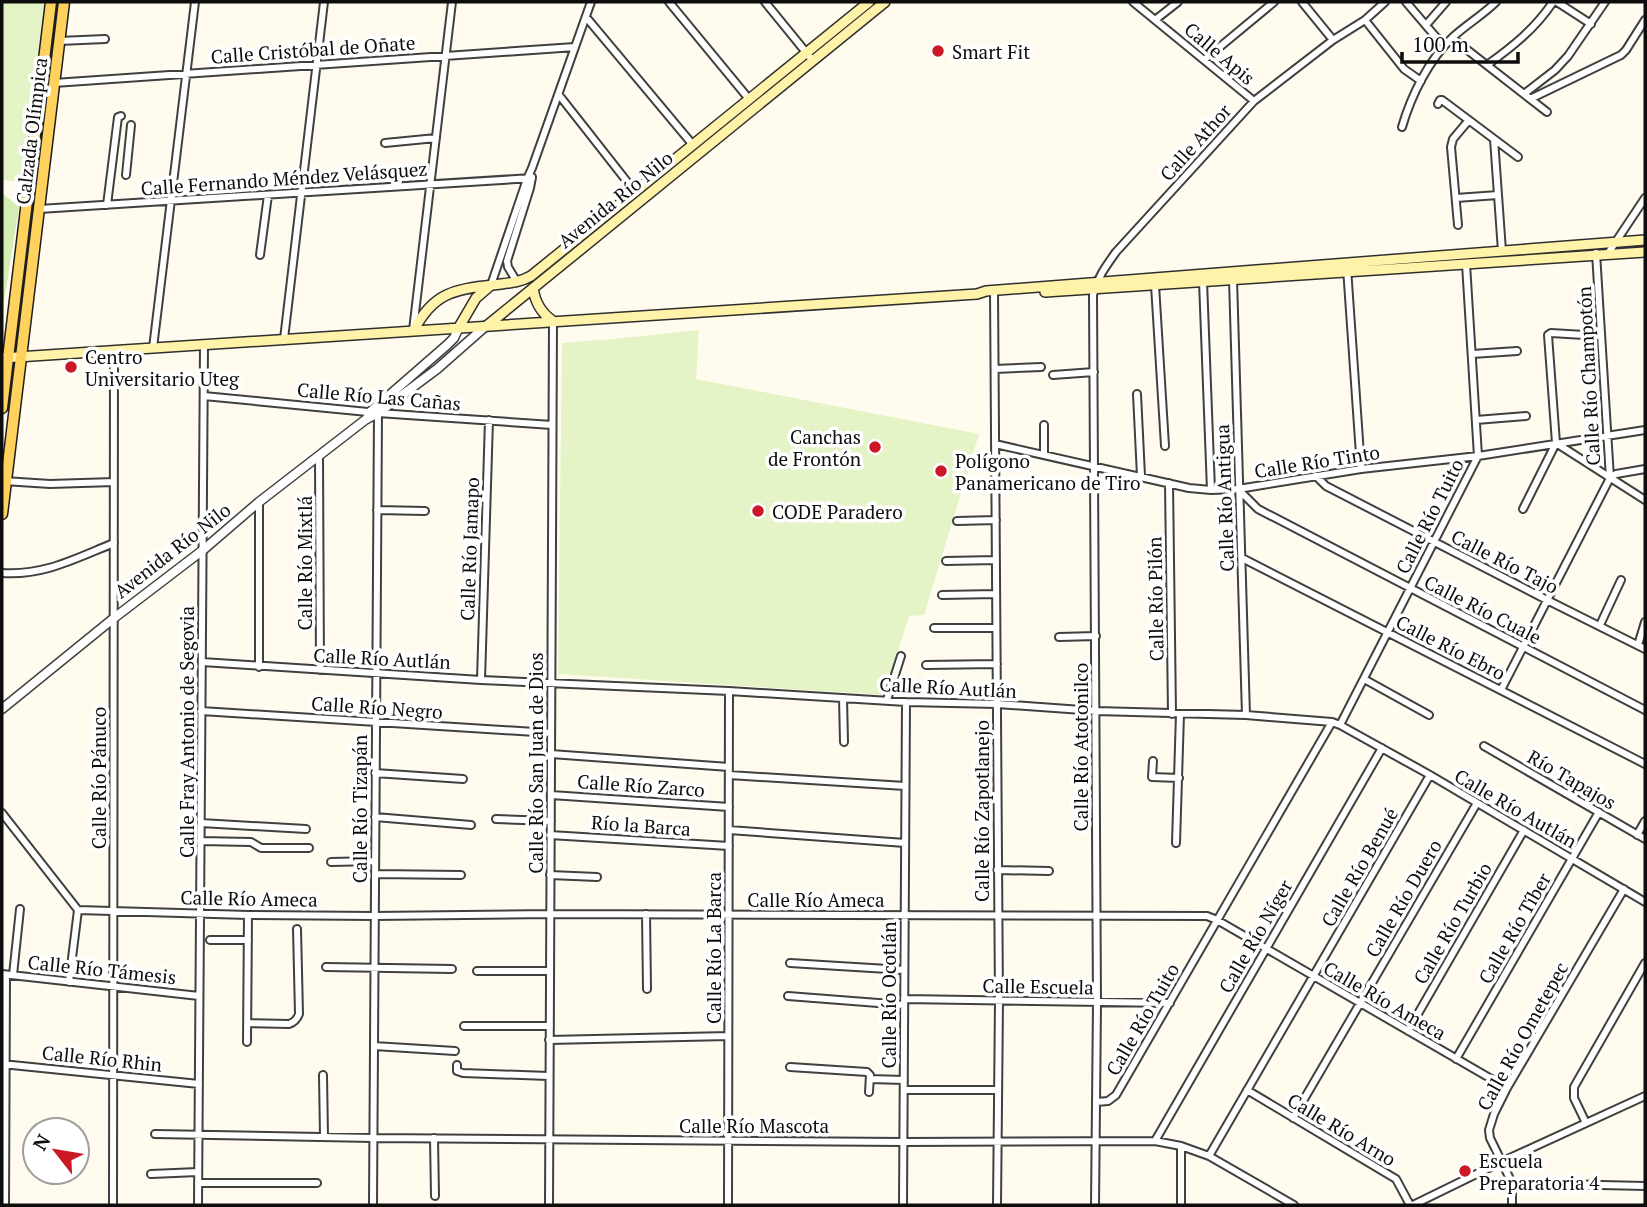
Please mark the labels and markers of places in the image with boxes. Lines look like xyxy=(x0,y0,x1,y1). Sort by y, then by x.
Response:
place label: Smart Fit xyxy=(952,39,1030,64)
marker: Smart Fit xyxy=(930,43,946,59)
place label: Centro Universitario Uteg xyxy=(85,344,240,391)
marker: Centro Universitario Uteg xyxy=(63,359,79,375)
place label: Canchas de Frontón xyxy=(768,424,861,471)
marker: Canchas de Frontón xyxy=(867,439,883,455)
place label: Polígono Panamericano de Tiro xyxy=(955,448,1141,495)
marker: Polígono Panamericano de Tiro xyxy=(933,463,949,479)
place label: CODE Paradero xyxy=(772,499,903,524)
marker: CODE Paradero xyxy=(750,503,766,519)
place label: Escuela Preparatoria 4 xyxy=(1479,1148,1600,1195)
marker: Escuela Preparatoria 4 xyxy=(1457,1163,1473,1179)

